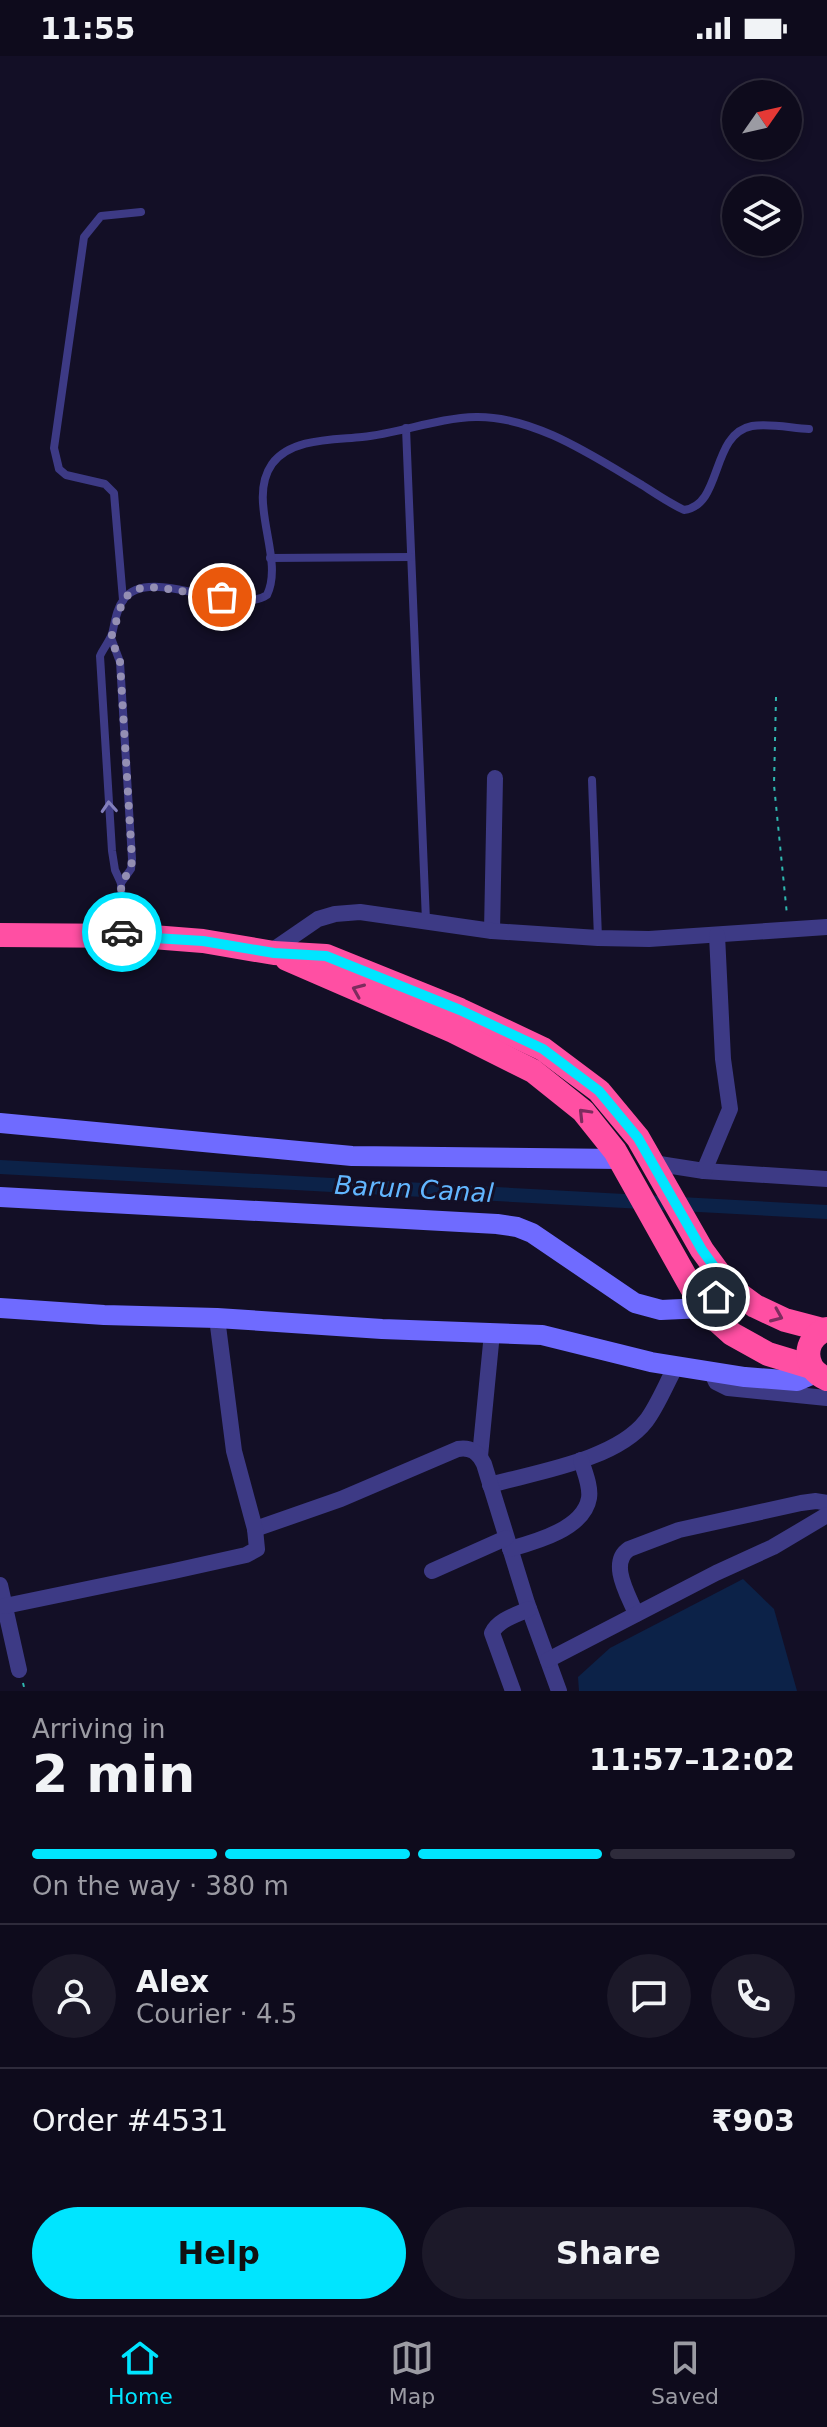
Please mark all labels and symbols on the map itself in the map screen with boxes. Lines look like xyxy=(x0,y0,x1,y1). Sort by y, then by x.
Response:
north arrow xyxy=(722,80,802,160)
pin xyxy=(188,563,256,631)
one-way arrow xyxy=(101,800,118,813)
courier xyxy=(82,892,162,972)
one-way arrow xyxy=(352,984,366,1000)
one-way arrow xyxy=(579,1109,593,1123)
water label: Barun Canal xyxy=(334,1170,495,1208)
pin xyxy=(682,1263,750,1331)
one-way arrow xyxy=(769,1306,783,1322)

